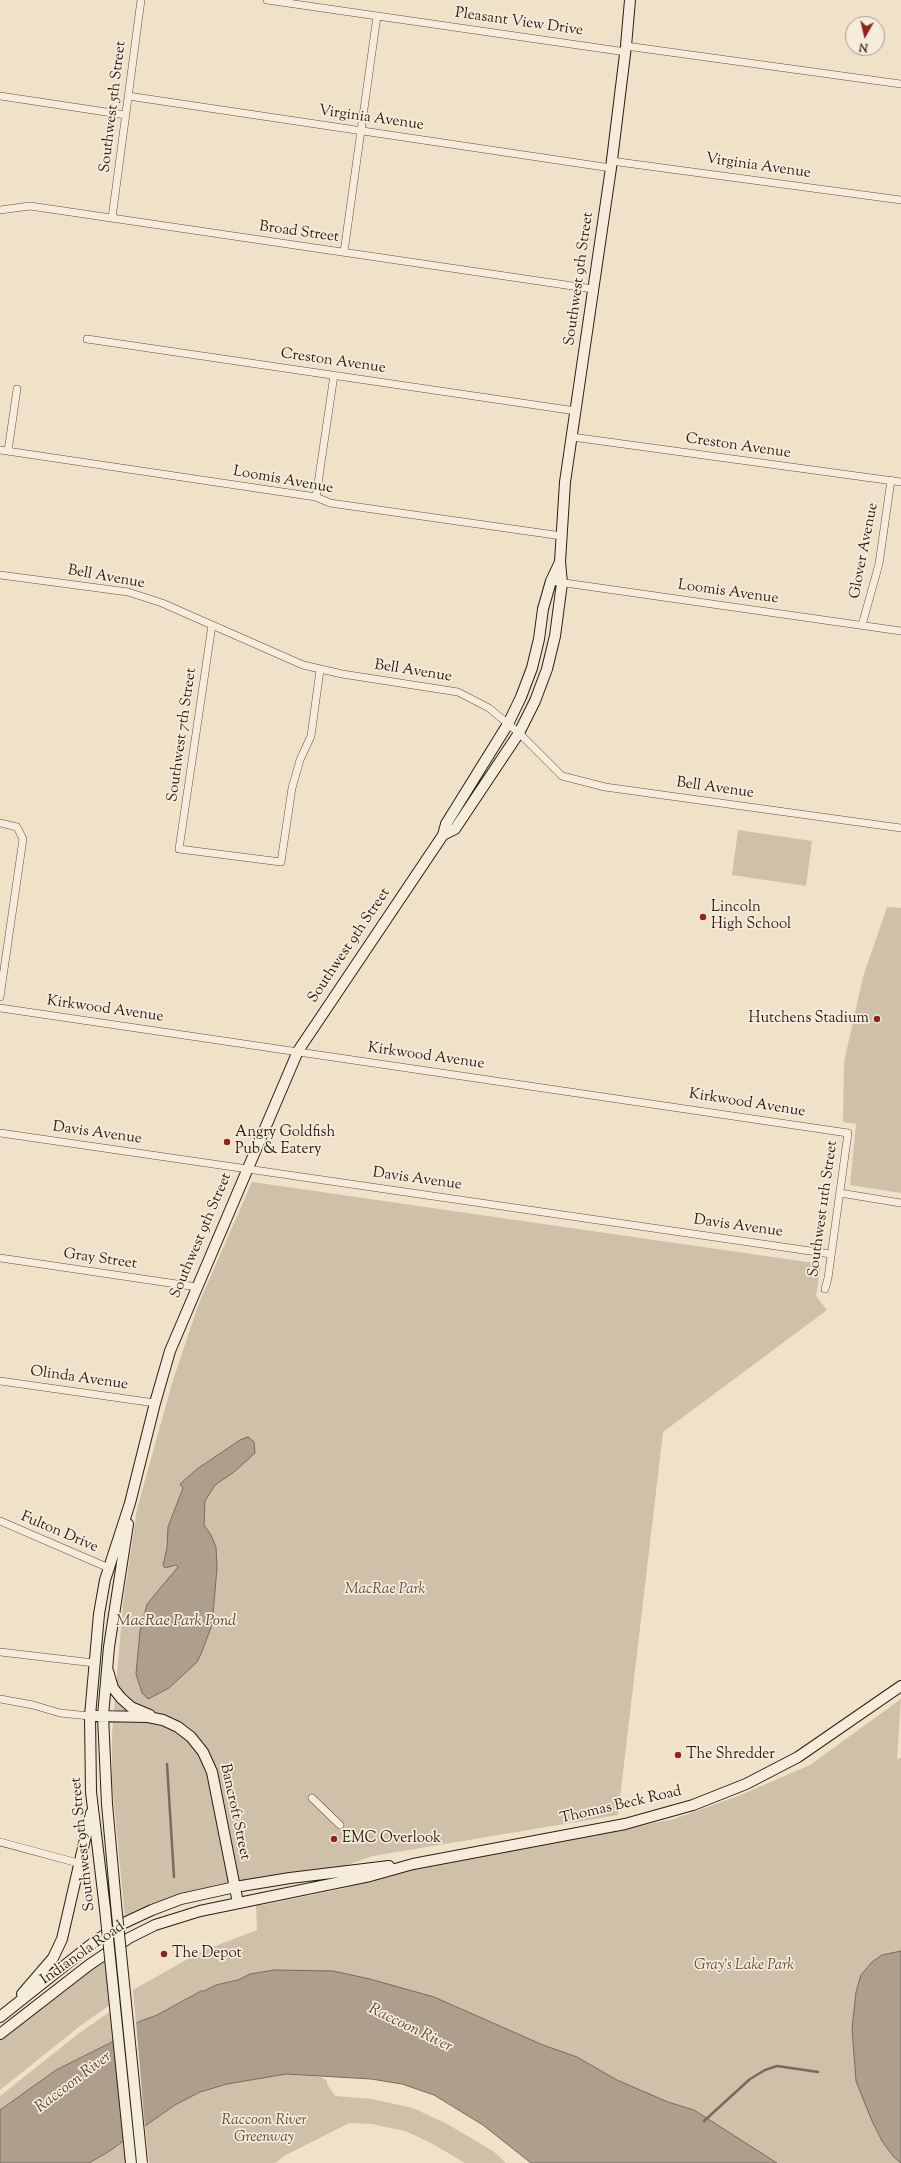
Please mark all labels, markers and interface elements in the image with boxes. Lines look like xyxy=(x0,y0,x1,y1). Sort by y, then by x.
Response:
street label: Pleasant View Drive xyxy=(454,5,584,41)
north arrow xyxy=(845,16,885,56)
text: N xyxy=(858,38,869,55)
street label: Southwest 5th Street xyxy=(97,40,131,174)
street label: Virginia Avenue xyxy=(317,103,425,135)
street label: Virginia Avenue xyxy=(704,151,812,183)
street label: Southwest 9th Street xyxy=(562,211,598,347)
street label: Broad Street xyxy=(258,218,340,248)
street label: Creston Avenue xyxy=(279,346,387,378)
street label: Creston Avenue xyxy=(684,431,792,463)
street label: Loomis Avenue xyxy=(232,463,334,499)
street label: Glover Avenue xyxy=(847,501,883,601)
street label: Bell Avenue xyxy=(66,562,146,594)
street label: Loomis Avenue xyxy=(677,577,779,609)
street label: Bell Avenue xyxy=(373,657,453,687)
street label: Southwest 7th Street xyxy=(165,667,201,803)
street label: Bell Avenue xyxy=(675,775,755,803)
street label: Southwest 9th Street xyxy=(305,885,395,1007)
place label: Lincoln High School xyxy=(711,899,791,934)
marker: Lincoln High School xyxy=(698,912,708,922)
street label: Kirkwood Avenue xyxy=(46,993,164,1027)
place label: Hutchens Stadium xyxy=(749,1010,869,1028)
marker: Hutchens Stadium xyxy=(872,1014,882,1024)
street label: Kirkwood Avenue xyxy=(367,1040,485,1074)
street label: Kirkwood Avenue xyxy=(688,1086,806,1122)
street label: Davis Avenue xyxy=(51,1119,143,1149)
place label: Angry Goldfish Pub & Eatery xyxy=(235,1124,335,1159)
marker: Angry Goldfish Pub & Eatery xyxy=(222,1137,232,1147)
street label: Southwest 11th Street xyxy=(806,1140,842,1278)
street label: Davis Avenue xyxy=(371,1165,463,1195)
street label: Southwest 9th Street xyxy=(167,1171,237,1301)
street label: Davis Avenue xyxy=(692,1212,784,1242)
street label: Gray Street xyxy=(62,1246,138,1274)
street label: Olinda Avenue xyxy=(29,1363,129,1395)
street label: Fulton Drive xyxy=(18,1509,100,1557)
park label: MacRae Park xyxy=(345,1581,425,1599)
water label: MacRae Park Pond xyxy=(116,1612,236,1632)
place label: The Shredder xyxy=(686,1746,775,1764)
marker: The Shredder xyxy=(673,1750,683,1760)
street label: Bancroft Street xyxy=(215,1762,253,1862)
street label: Southwest 9th Street xyxy=(68,1776,100,1912)
street label: Thomas Beck Road xyxy=(559,1783,683,1829)
place label: EMC Overlook xyxy=(342,1830,441,1848)
marker: EMC Overlook xyxy=(329,1834,339,1844)
street label: Indianola Road xyxy=(38,1918,128,1990)
place label: The Depot xyxy=(172,1945,242,1963)
marker: The Depot xyxy=(159,1949,169,1959)
park label: Gray's Lake Park xyxy=(694,1957,794,1975)
water label: Raccoon River xyxy=(365,2001,455,2057)
water label: Raccoon River xyxy=(32,2048,116,2118)
park label: Raccoon River Greenway xyxy=(222,2112,306,2147)

